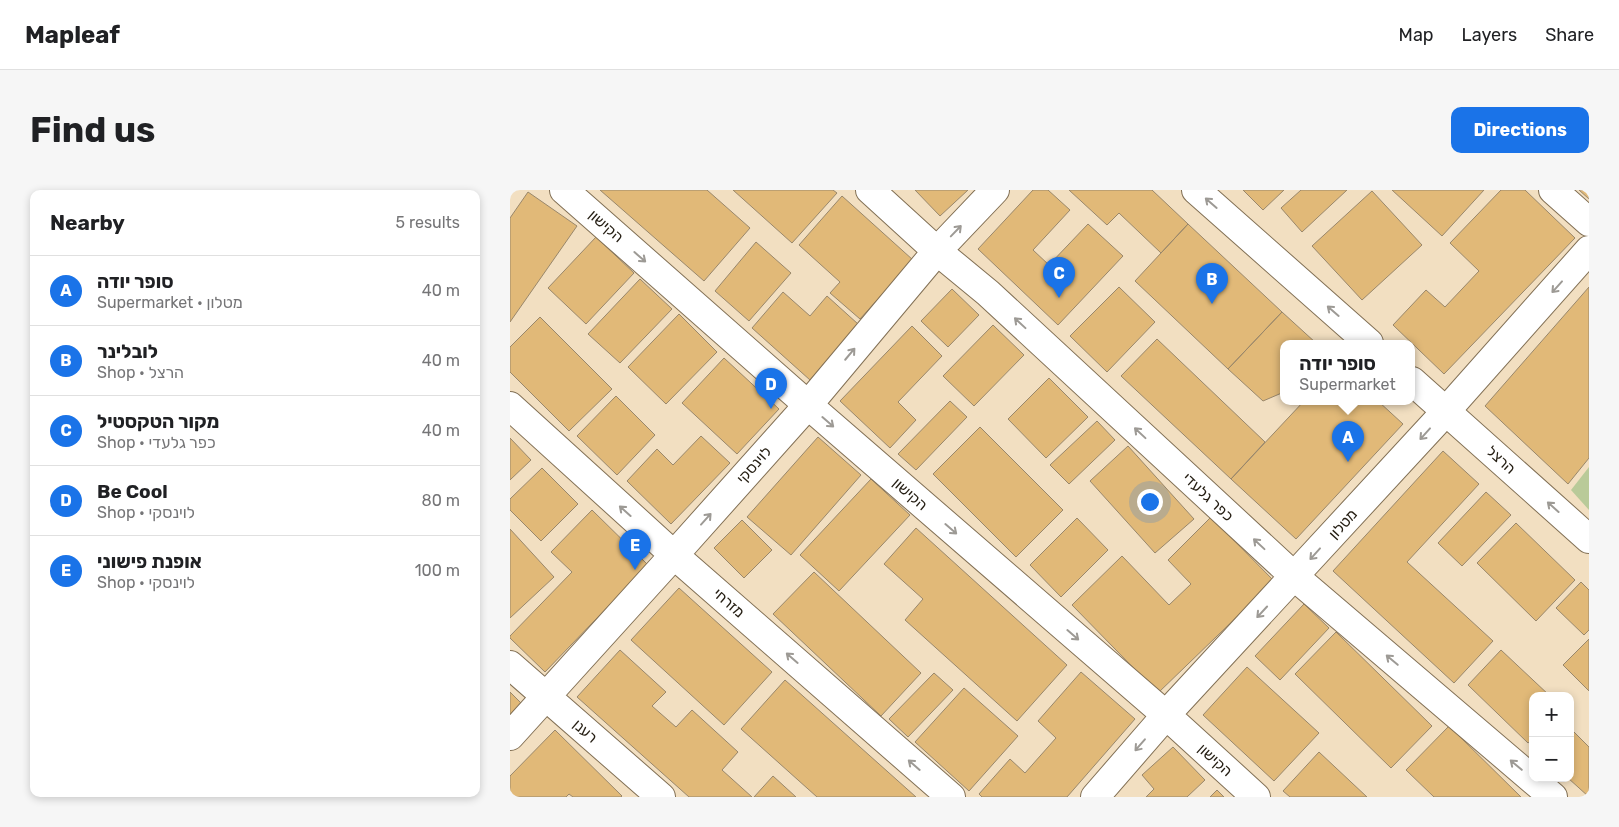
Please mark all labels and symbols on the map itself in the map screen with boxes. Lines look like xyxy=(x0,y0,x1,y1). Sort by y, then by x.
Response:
one-way arrow xyxy=(1204,198,1217,209)
street label: הקישון xyxy=(585,206,627,246)
one-way arrow xyxy=(950,225,962,237)
one-way arrow xyxy=(634,251,647,263)
pin: C xyxy=(1043,257,1075,298)
pin: B xyxy=(1196,263,1228,304)
one-way arrow xyxy=(1551,280,1562,293)
one-way arrow xyxy=(1326,305,1339,317)
one-way arrow xyxy=(1014,317,1027,329)
one-way arrow xyxy=(845,348,856,361)
pin: D xyxy=(755,368,787,409)
one-way arrow xyxy=(821,416,834,428)
pin: A xyxy=(1332,421,1364,462)
one-way arrow xyxy=(1133,427,1146,439)
one-way arrow xyxy=(1419,428,1431,441)
street label: הרצל xyxy=(1483,442,1519,478)
street label: לוינסקי xyxy=(733,443,775,487)
street label: כפר גלעדי xyxy=(1179,469,1237,525)
street label: הקישון xyxy=(889,474,931,514)
your location xyxy=(1137,489,1163,515)
one-way arrow xyxy=(1546,501,1559,513)
one-way arrow xyxy=(619,505,631,517)
street label: מטלון xyxy=(1325,505,1361,543)
one-way arrow xyxy=(700,513,711,526)
one-way arrow xyxy=(944,523,957,534)
pin: E xyxy=(619,529,651,570)
one-way arrow xyxy=(1253,538,1266,550)
one-way arrow xyxy=(1309,548,1321,561)
street label: מזרחי xyxy=(710,585,748,621)
one-way arrow xyxy=(1256,606,1268,619)
one-way arrow xyxy=(1067,629,1080,641)
one-way arrow xyxy=(785,653,798,664)
one-way arrow xyxy=(1386,654,1399,666)
street label: רענן xyxy=(569,715,601,747)
one-way arrow xyxy=(1134,738,1145,751)
street label: הקישון xyxy=(1194,740,1236,780)
one-way arrow xyxy=(908,759,921,771)
one-way arrow xyxy=(1510,760,1523,771)

